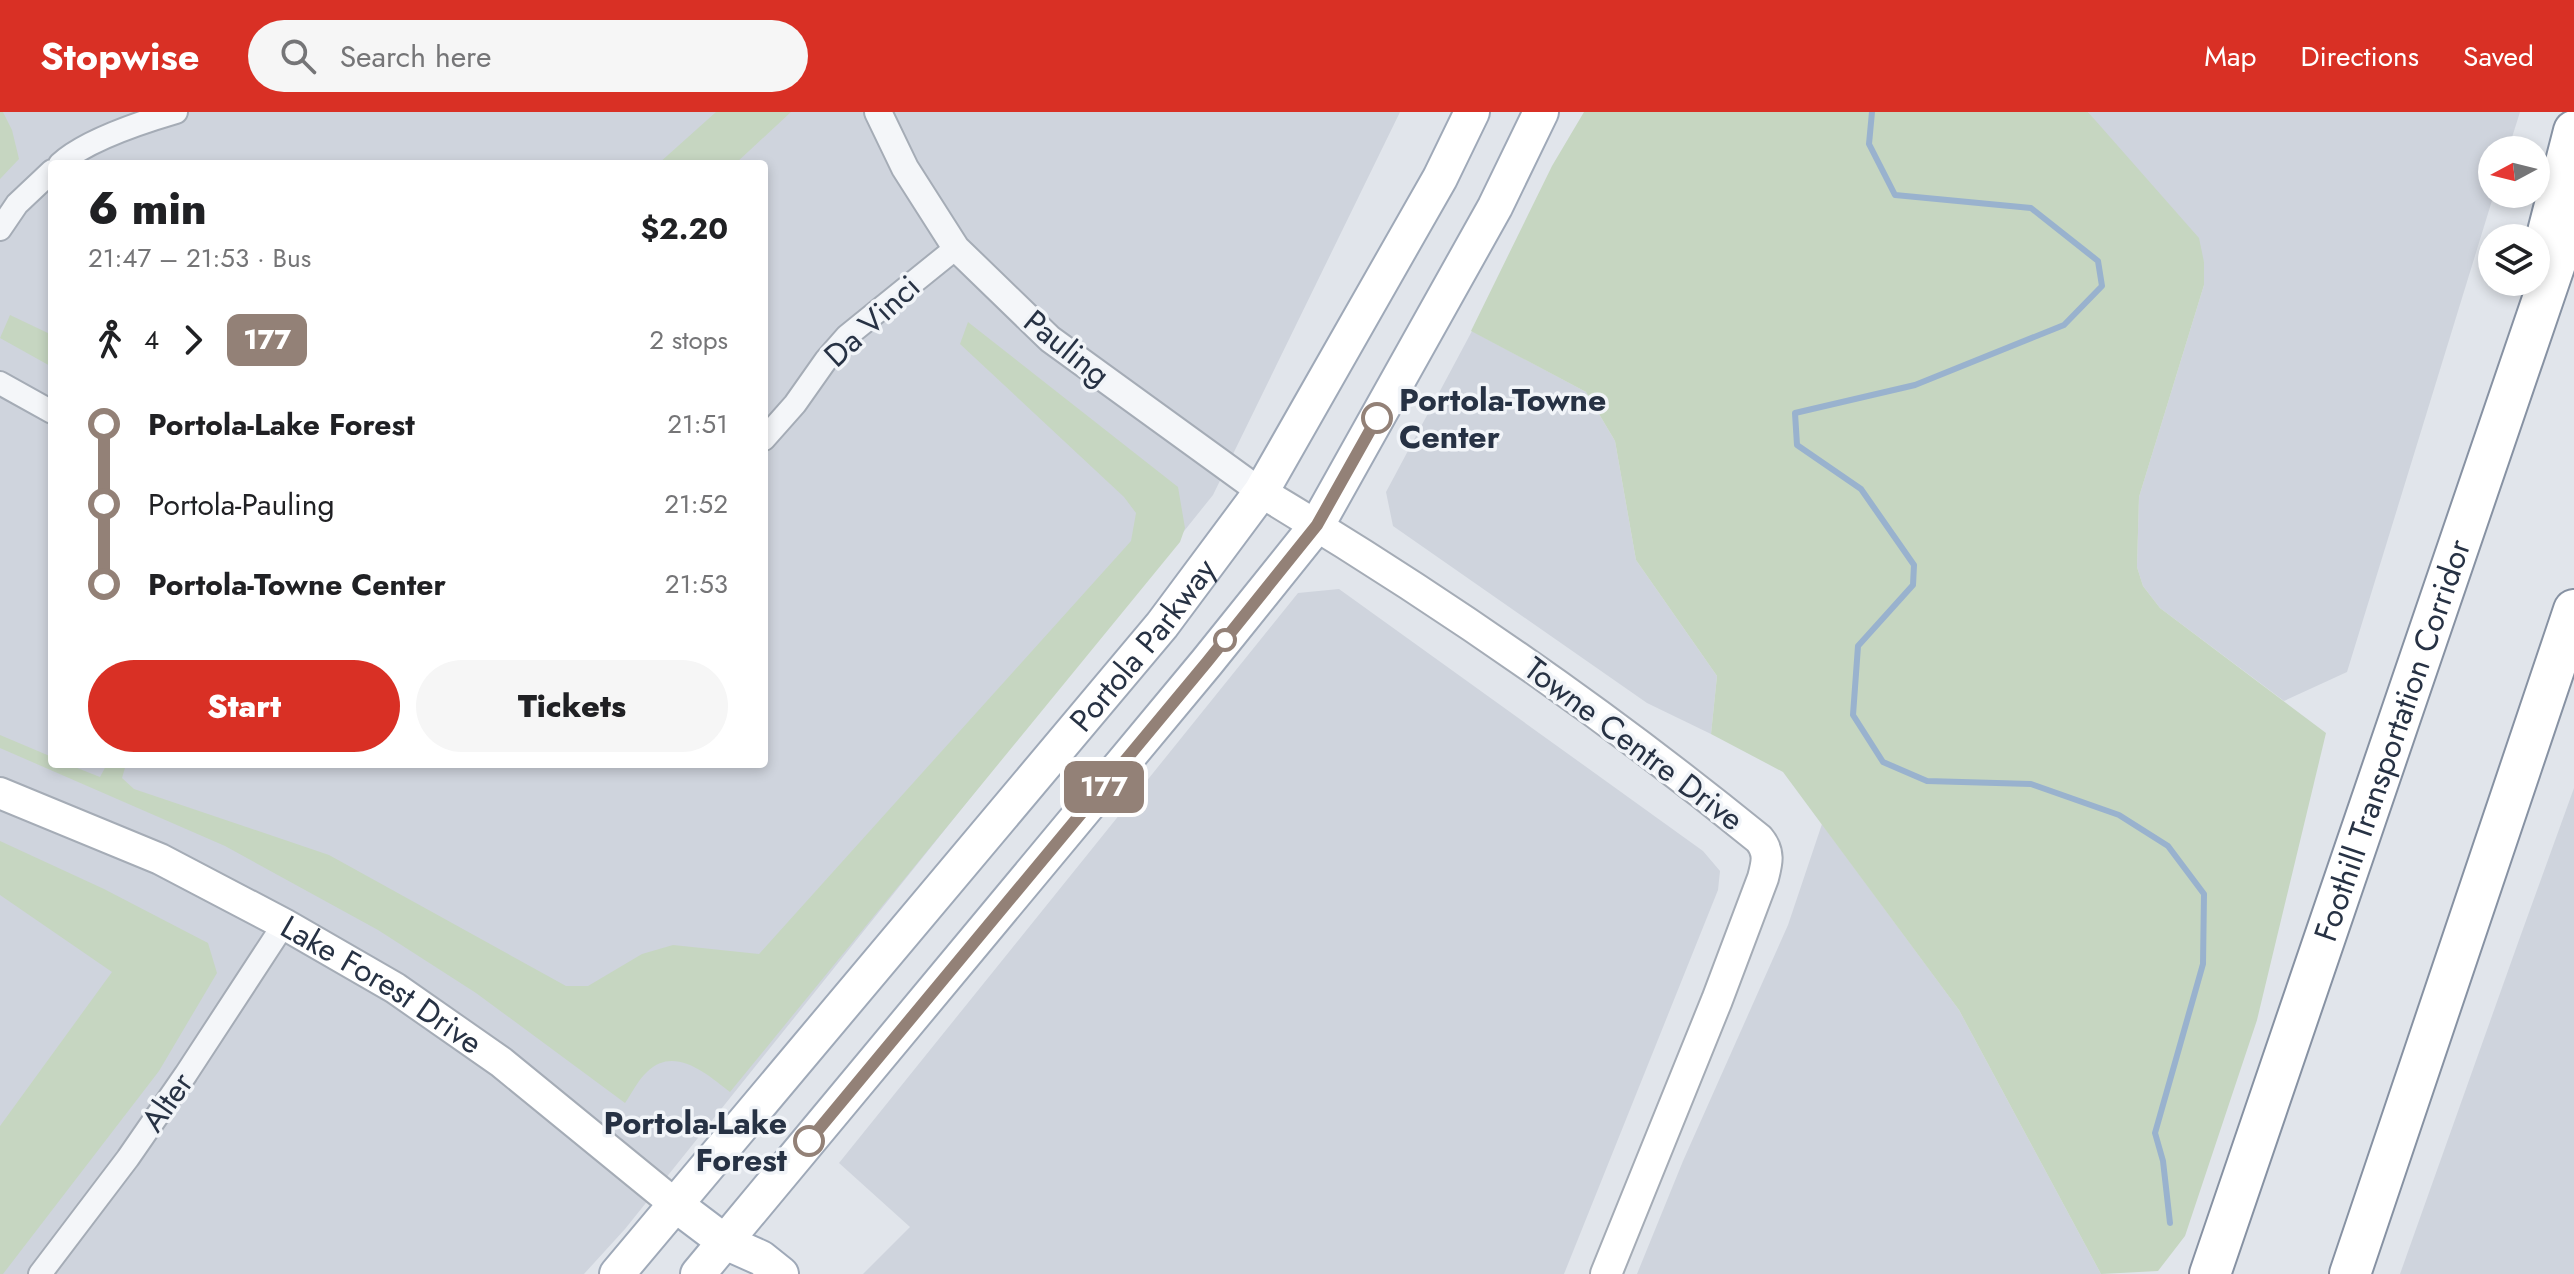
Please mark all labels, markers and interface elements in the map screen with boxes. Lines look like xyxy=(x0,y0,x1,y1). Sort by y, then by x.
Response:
search box xyxy=(248,20,808,92)
text: Stopwise xyxy=(40,29,200,84)
icon: search xyxy=(276,34,320,78)
text: Search here xyxy=(340,35,491,78)
text: Map xyxy=(2204,36,2256,77)
text: Directions xyxy=(2300,36,2419,77)
text: Saved xyxy=(2463,36,2534,77)
north arrow xyxy=(2478,136,2550,208)
map controls xyxy=(2478,136,2550,296)
text: 6 min xyxy=(88,177,207,241)
text: $2.20 xyxy=(640,207,728,250)
button: layers xyxy=(2478,224,2550,296)
text: 21:47 – 21:53 · Bus xyxy=(88,239,311,277)
street label: Da Vinci xyxy=(814,264,930,378)
street label: Pauling xyxy=(1014,299,1120,397)
icon: walk xyxy=(88,318,132,362)
icon: forward xyxy=(171,318,215,362)
text: 177 xyxy=(243,319,291,360)
text: 4 xyxy=(144,321,159,359)
text: 2 stops xyxy=(649,321,728,359)
place label: Portola-Towne Center xyxy=(1399,377,1606,460)
text: Portola-Lake Forest xyxy=(148,403,415,446)
marker: Portola-Towne Center xyxy=(1362,403,1392,433)
text: 21:51 xyxy=(667,405,728,443)
text: Portola-Pauling xyxy=(148,483,335,526)
text: 21:52 xyxy=(664,485,728,523)
street label: Foothill Transportation Corridor xyxy=(2302,533,2482,947)
street label: Portola Parkway xyxy=(1059,548,1228,742)
text: Portola-Towne Center xyxy=(148,563,446,606)
text: 21:53 xyxy=(665,565,728,603)
unlabelled marker xyxy=(1214,629,1236,651)
street label: Towne Centre Drive xyxy=(1515,646,1753,842)
button: Start xyxy=(88,660,400,752)
button: Tickets xyxy=(416,660,728,752)
line badge: 177 xyxy=(1058,761,1150,813)
text: 177 xyxy=(1080,766,1128,807)
street label: Lake Forest Drive xyxy=(272,904,492,1065)
street label: Alter xyxy=(130,1063,204,1141)
place label: Portola-Lake Forest xyxy=(603,1100,788,1183)
marker: Portola-Lake Forest xyxy=(794,1126,824,1156)

